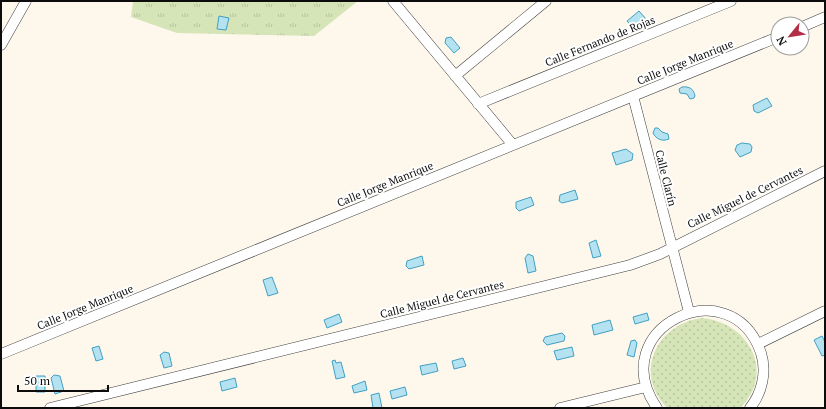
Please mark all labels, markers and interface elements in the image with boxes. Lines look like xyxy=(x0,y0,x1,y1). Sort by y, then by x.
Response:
street label: Calle Fernando de Rojas xyxy=(543,12,657,69)
north arrow xyxy=(770,16,810,56)
text: N xyxy=(773,33,789,48)
street label: Calle Jorge Manrique xyxy=(635,36,736,88)
street label: Calle Clarín xyxy=(652,148,680,208)
street label: Calle Jorge Manrique xyxy=(335,158,436,210)
street label: Calle Miguel de Cervantes xyxy=(685,163,805,231)
street label: Calle Miguel de Cervantes xyxy=(379,277,506,321)
street label: Calle Jorge Manrique xyxy=(35,281,136,333)
scale bar xyxy=(18,367,108,393)
text: 50 m xyxy=(24,373,51,388)

